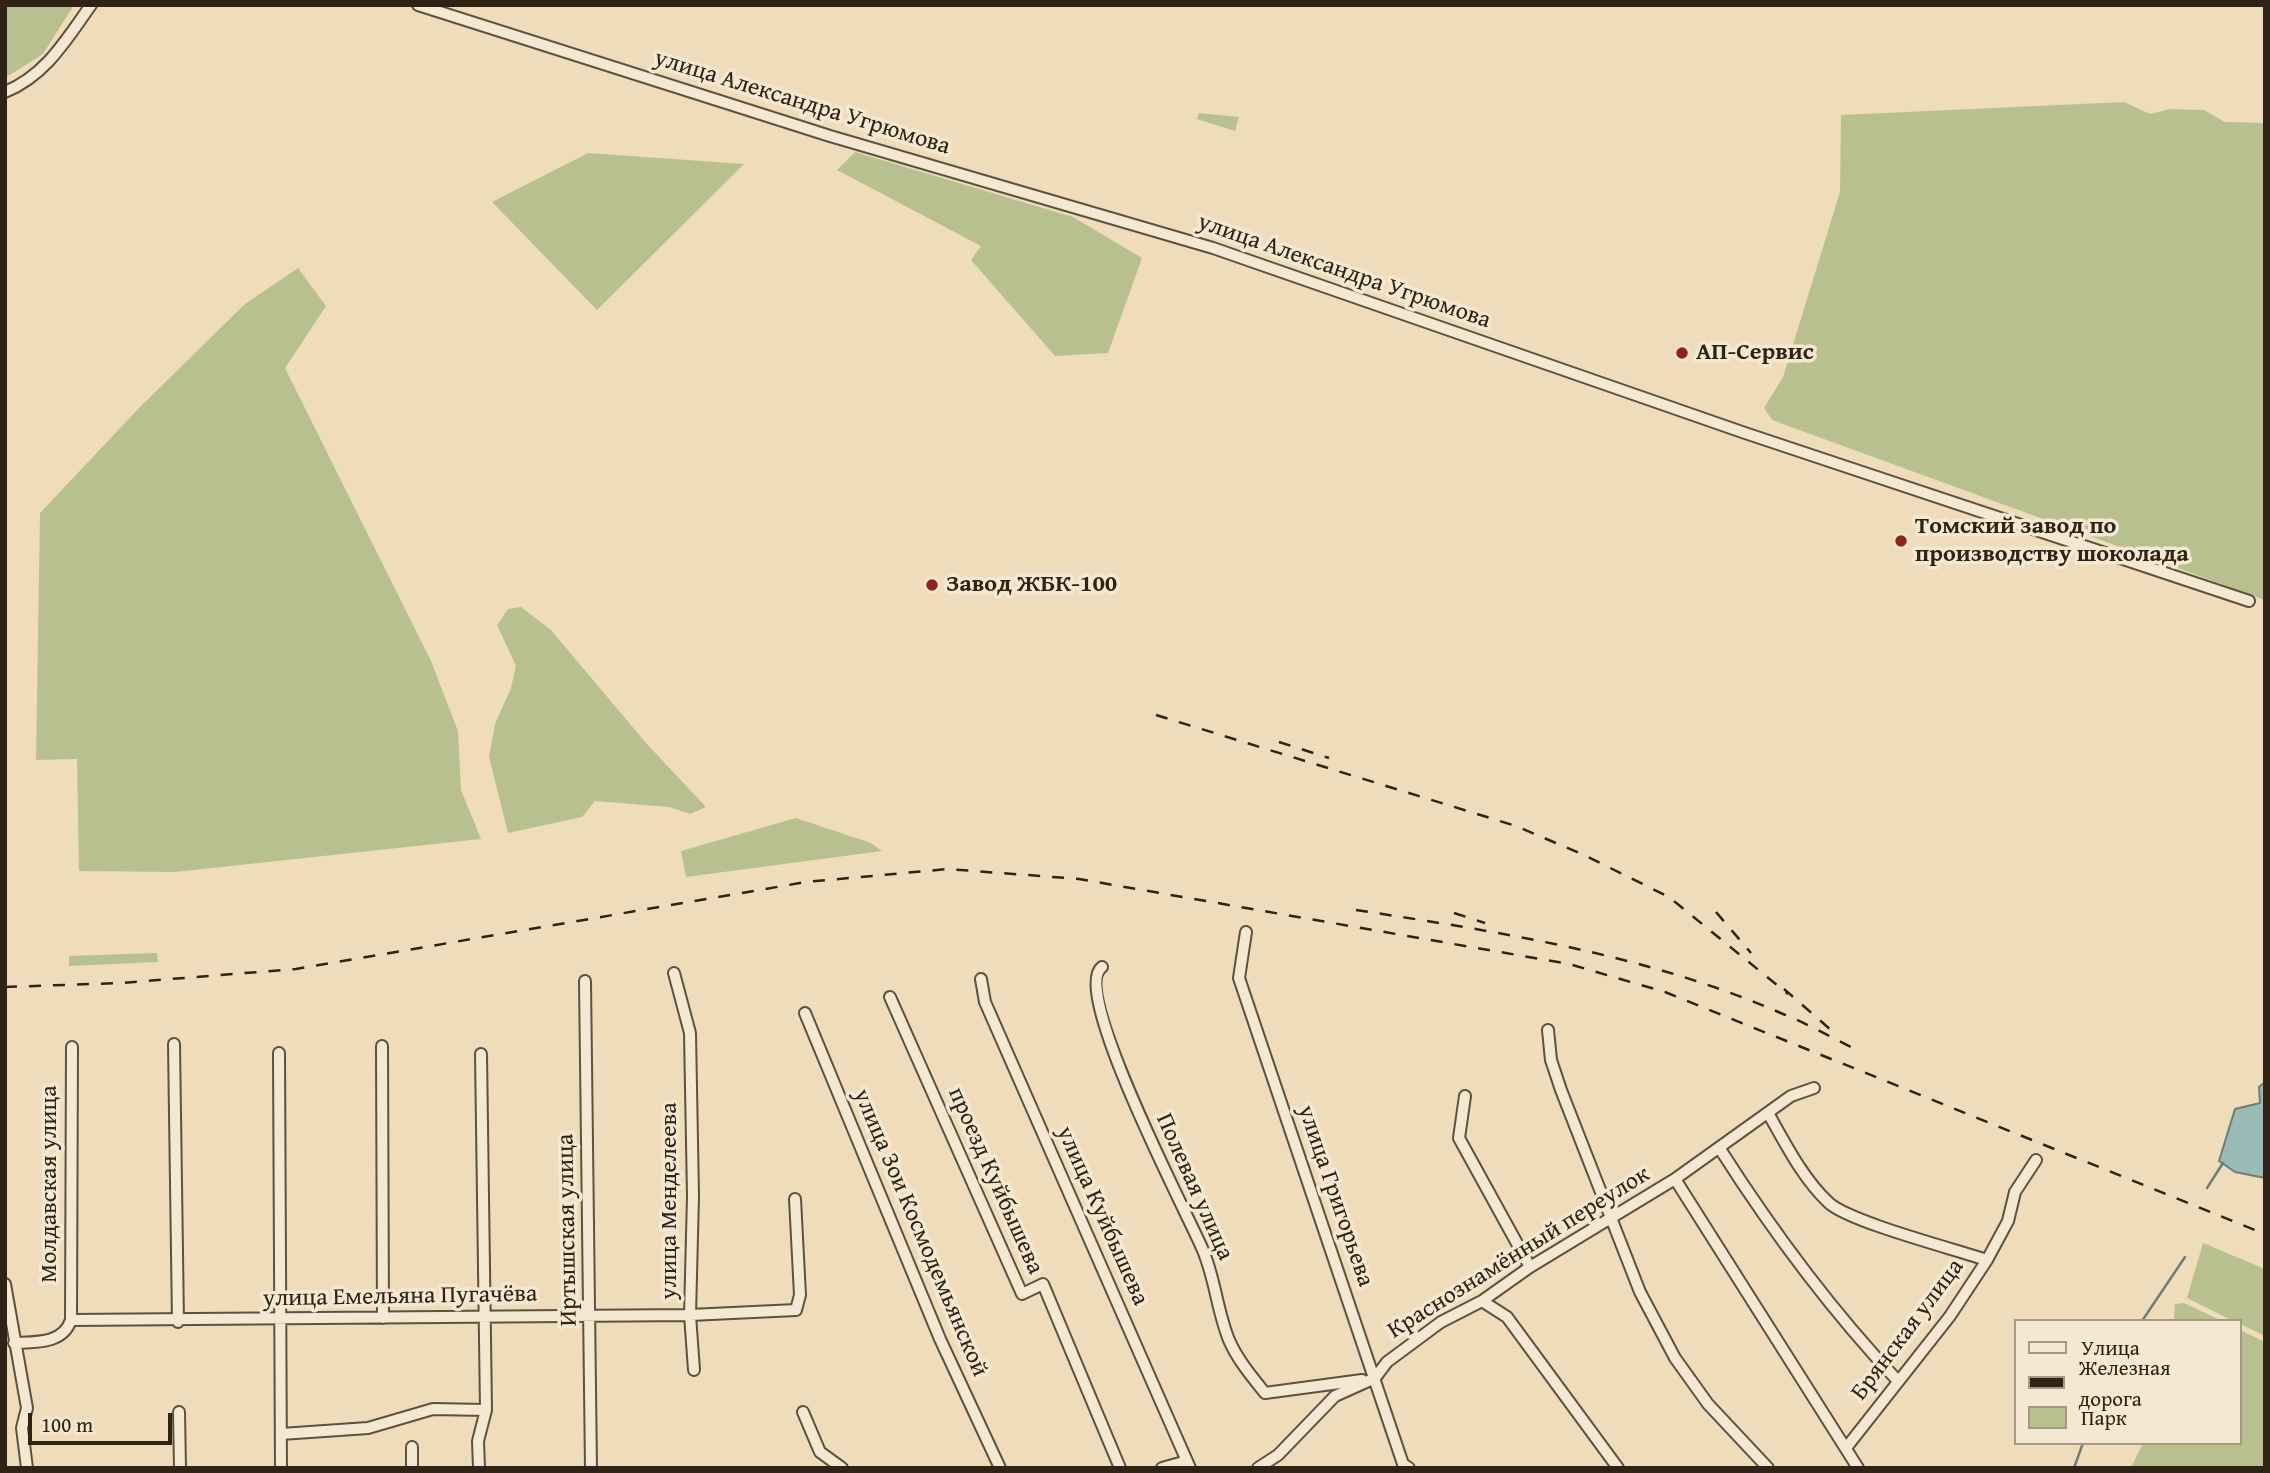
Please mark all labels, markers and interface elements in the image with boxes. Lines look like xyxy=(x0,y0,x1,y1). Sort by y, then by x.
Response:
street label: улица Александра Угрюмова xyxy=(651,44,953,162)
street label: улица Александра Угрюмова xyxy=(1194,208,1494,336)
place label: АП-Сервис xyxy=(1696,339,1814,367)
marker: АП-Сервис xyxy=(1674,345,1690,361)
place label: Томский завод по производству шоколада xyxy=(1915,513,2189,569)
marker: Томский завод по производству шоколада xyxy=(1893,533,1909,549)
place label: Завод ЖБК-100 xyxy=(946,571,1117,599)
marker: Завод ЖБК-100 xyxy=(924,577,940,593)
street label: проезд Куйбышева xyxy=(941,1083,1049,1279)
street label: Молдавская улица xyxy=(36,1085,64,1283)
street label: улица Зои Космодемьянской xyxy=(846,1085,994,1381)
street label: улица Григорьева xyxy=(1290,1101,1380,1291)
street label: улица Менделеева xyxy=(656,1102,684,1300)
street label: Полевая улица xyxy=(1149,1109,1239,1265)
street label: улица Куйбышева xyxy=(1050,1122,1154,1310)
street label: Иртышская улица xyxy=(552,1133,584,1327)
street label: Краснознамённый переулок xyxy=(1383,1160,1655,1346)
street label: Брянская улица xyxy=(1846,1254,1970,1406)
street label: улица Емельяна Пугачёва xyxy=(263,1280,537,1314)
legend xyxy=(2014,1319,2242,1445)
text: Улица xyxy=(2081,1332,2140,1363)
text: Железная дорога xyxy=(2079,1352,2171,1414)
scale bar xyxy=(32,1400,175,1444)
text: Парк xyxy=(2081,1402,2127,1433)
text: 100 m xyxy=(41,1409,93,1440)

